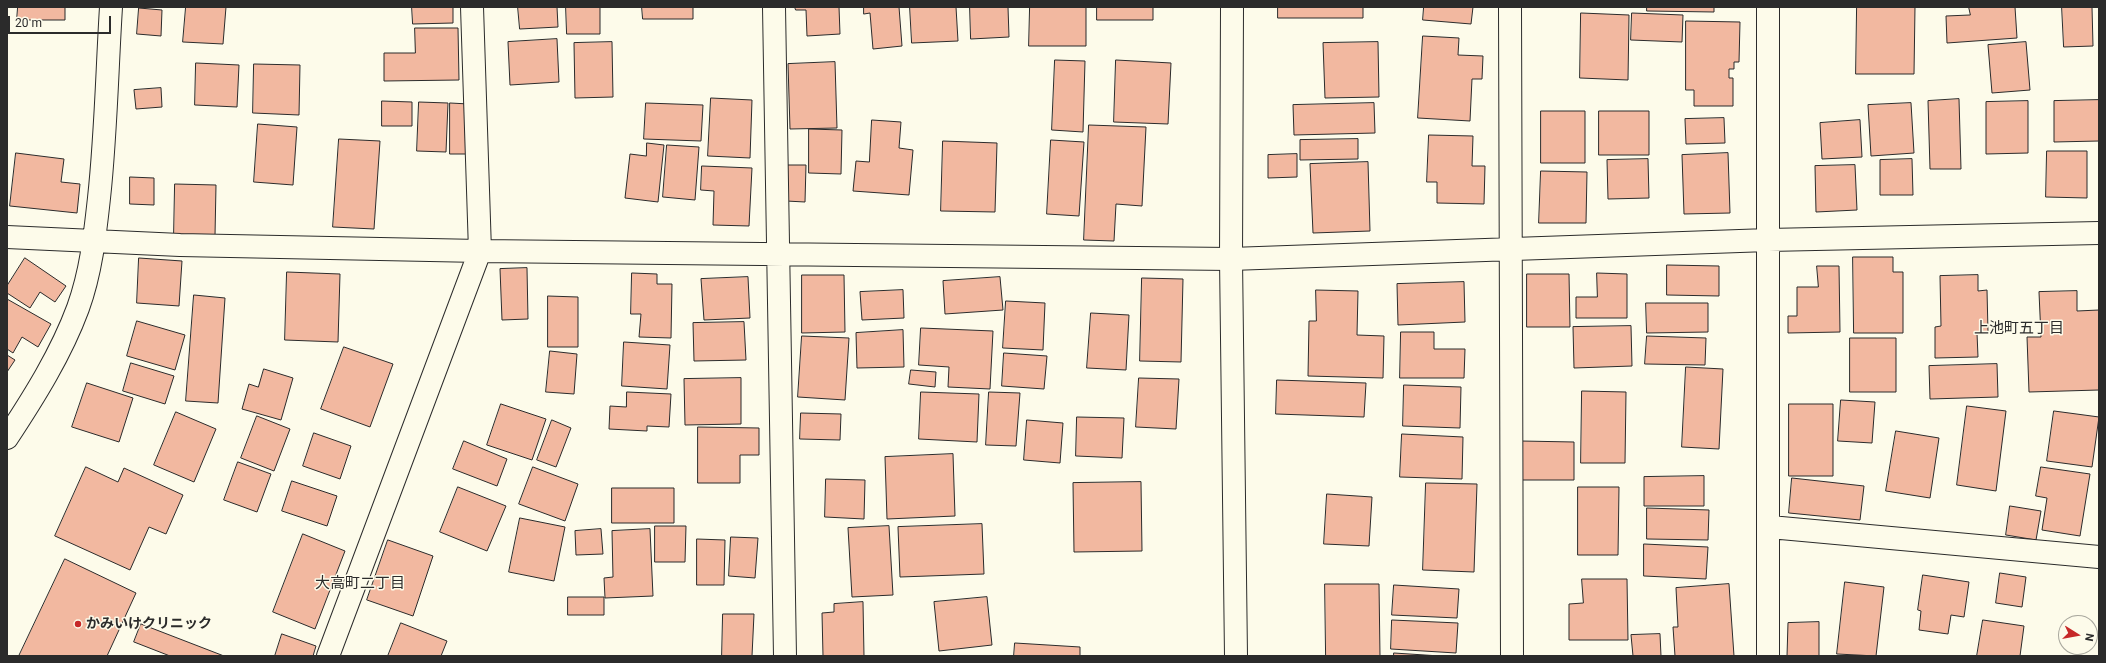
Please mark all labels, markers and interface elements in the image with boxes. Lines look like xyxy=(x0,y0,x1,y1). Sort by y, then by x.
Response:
scale bar xyxy=(10,8,113,34)
text: 20 m xyxy=(15,16,42,30)
district label: 上池町五丁目 xyxy=(1974,320,2064,338)
district label: 大高町二丁目 xyxy=(315,575,405,593)
north arrow xyxy=(2058,615,2098,655)
place label: かみいけクリニック xyxy=(86,616,212,632)
marker: かみいけクリニック xyxy=(73,619,83,629)
text: N xyxy=(2082,632,2096,642)

